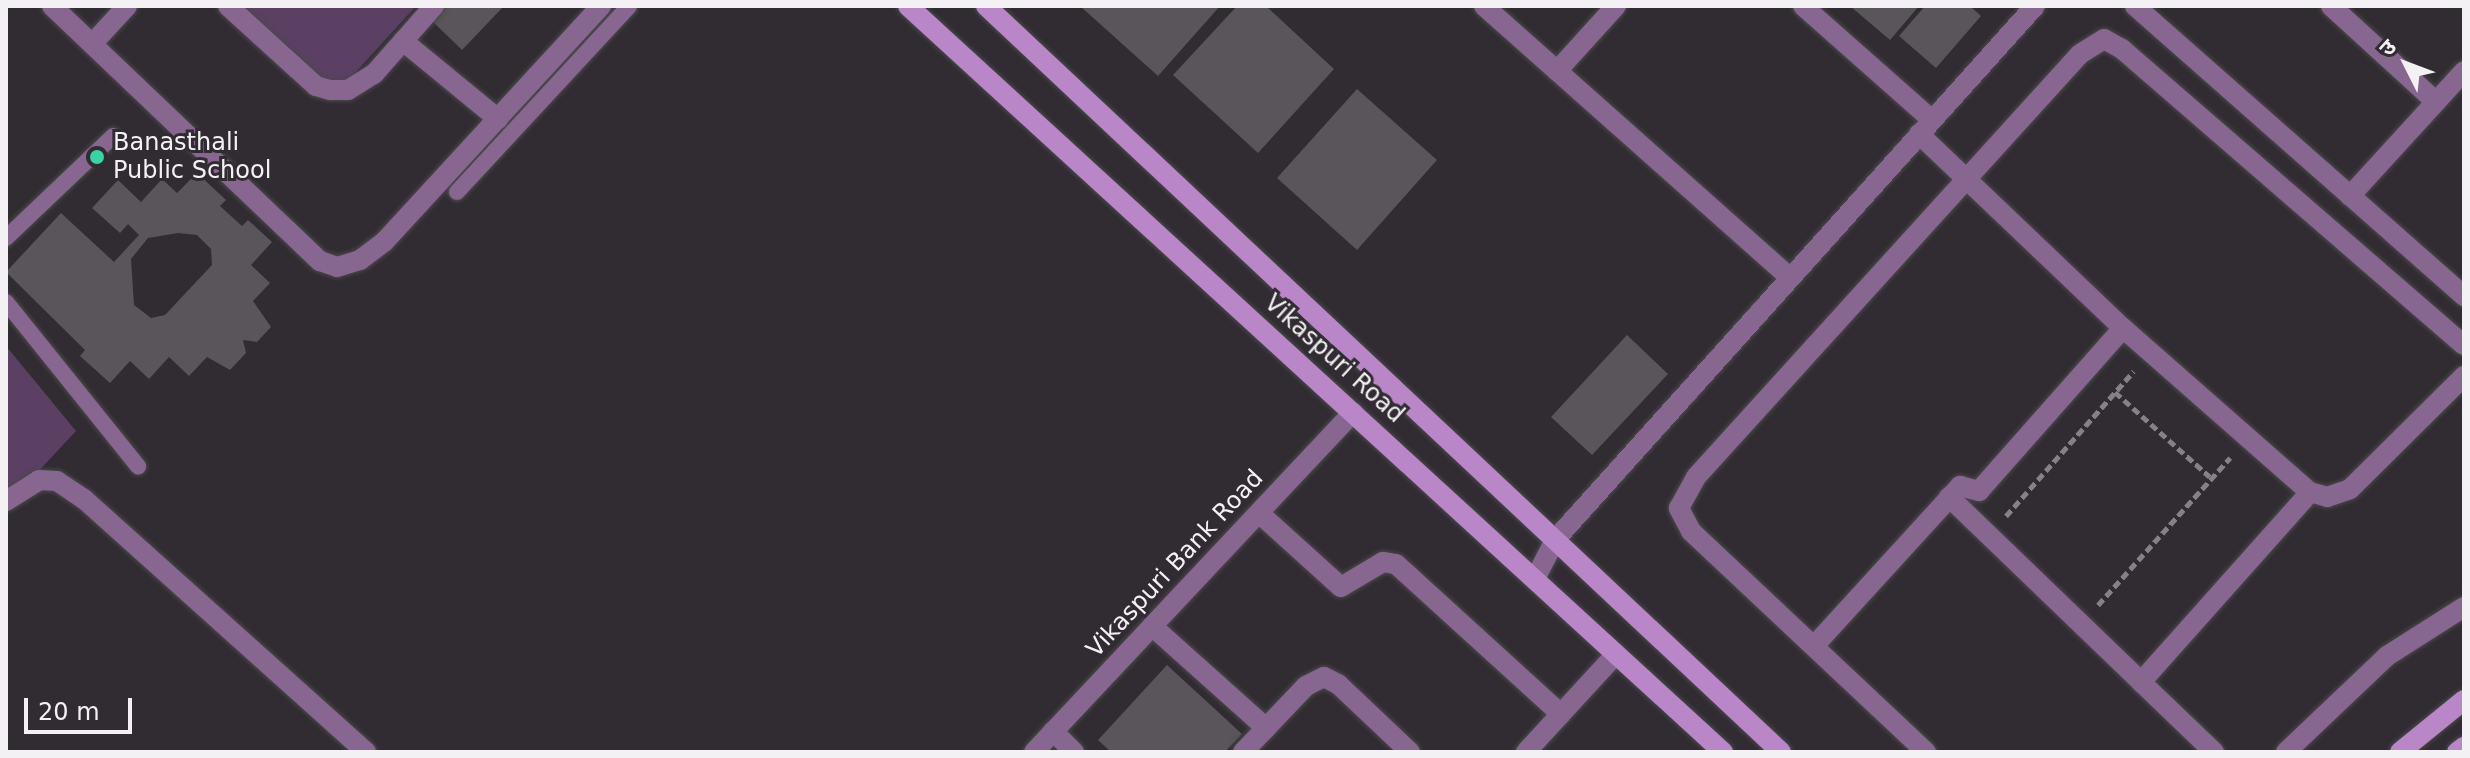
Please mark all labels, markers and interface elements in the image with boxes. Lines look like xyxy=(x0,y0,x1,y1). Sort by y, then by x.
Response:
north arrow xyxy=(2366,24,2446,104)
text: उ xyxy=(2374,34,2401,61)
place label: Banasthali Public School xyxy=(113,129,271,185)
marker: Banasthali Public School xyxy=(88,148,106,166)
street label: Vikaspuri Road xyxy=(1258,289,1410,429)
street label: Vikaspuri Bank Road xyxy=(1081,464,1269,664)
scale bar xyxy=(28,682,136,732)
text: 20 m xyxy=(38,698,100,726)

